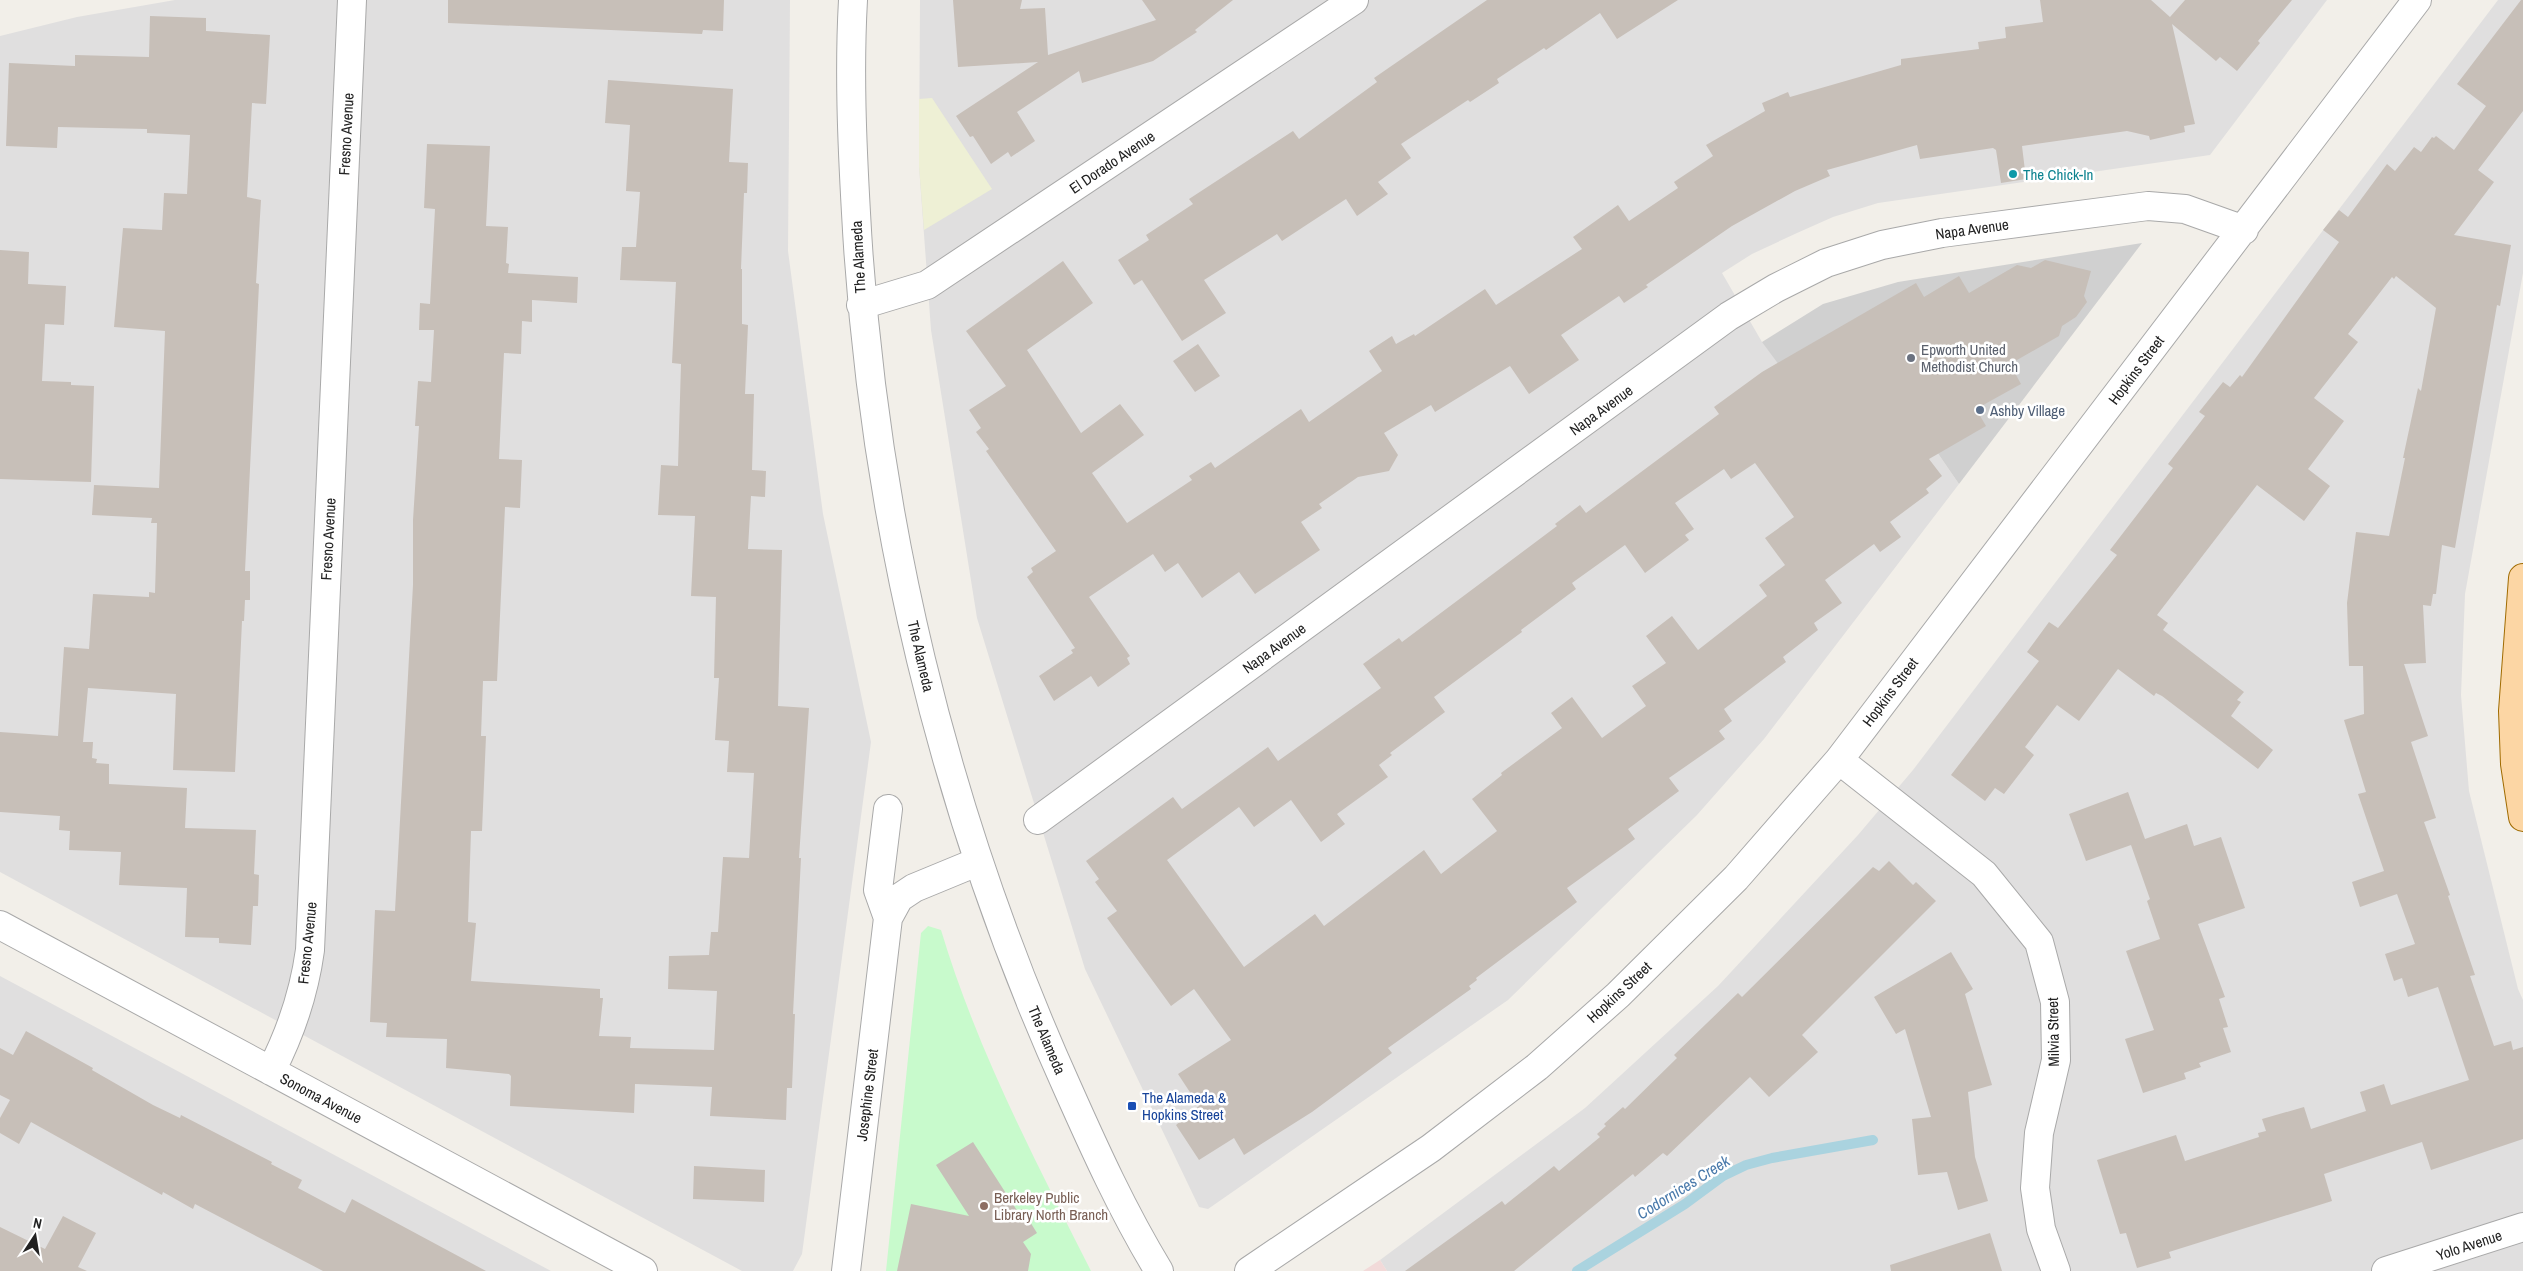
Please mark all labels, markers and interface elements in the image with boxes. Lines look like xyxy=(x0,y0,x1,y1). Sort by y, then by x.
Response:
street label: Fresno Avenue xyxy=(333,92,359,176)
street label: El Dorado Avenue xyxy=(1065,126,1159,198)
place label: The Chick-In xyxy=(2023,164,2093,185)
marker: The Chick-In xyxy=(2007,168,2019,180)
street label: Napa Avenue xyxy=(1934,213,2010,245)
street label: The Alameda xyxy=(846,220,870,294)
street label: Hopkins Street xyxy=(2103,331,2169,409)
place label: Epworth United Methodist Church xyxy=(1921,339,2018,377)
marker: Epworth United Methodist Church xyxy=(1905,352,1917,364)
street label: Napa Avenue xyxy=(1565,380,1637,440)
place label: Ashby Village xyxy=(1989,400,2065,421)
marker: Ashby Village xyxy=(1974,404,1986,416)
street label: Fresno Avenue xyxy=(315,497,341,581)
street label: The Alameda xyxy=(903,618,939,694)
street label: Napa Avenue xyxy=(1238,618,1310,678)
street label: Hopkins Street xyxy=(1857,653,1923,731)
street label: Fresno Avenue xyxy=(292,901,322,985)
street label: Hopkins Street xyxy=(1582,956,1656,1027)
street label: Milvia Street xyxy=(2042,997,2064,1067)
street label: The Alameda xyxy=(1023,1003,1071,1078)
street label: Josephine Street xyxy=(851,1047,883,1142)
street label: Sonoma Avenue xyxy=(276,1068,366,1128)
place label: The Alameda & Hopkins Street xyxy=(1142,1087,1227,1125)
marker: The Alameda & Hopkins Street xyxy=(1126,1100,1138,1112)
water label: Codornices Creek xyxy=(1632,1149,1734,1224)
place label: Berkeley Public Library North Branch xyxy=(994,1187,1108,1225)
marker: Berkeley Public Library North Branch xyxy=(978,1200,990,1212)
north arrow xyxy=(10,1211,60,1261)
text: N xyxy=(32,1214,44,1233)
street label: Yolo Avenue xyxy=(2433,1224,2505,1265)

